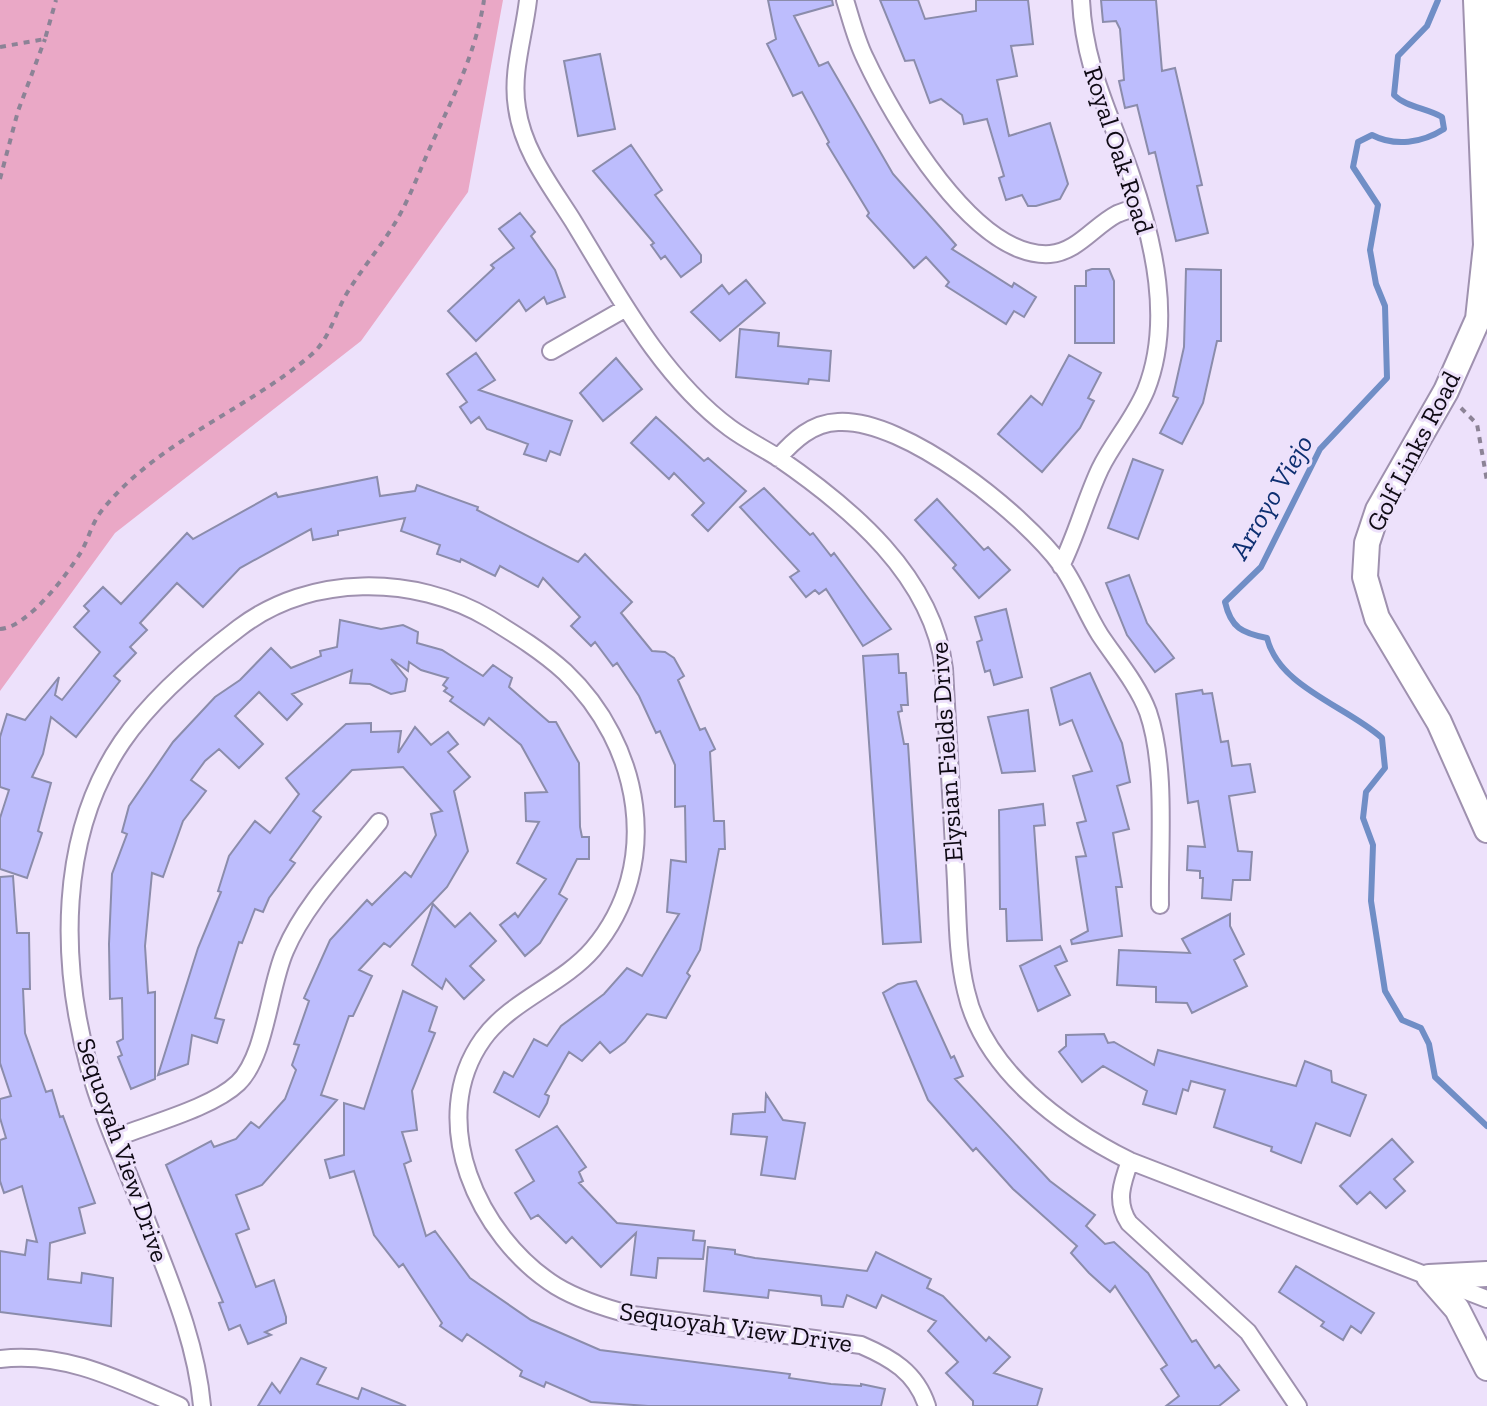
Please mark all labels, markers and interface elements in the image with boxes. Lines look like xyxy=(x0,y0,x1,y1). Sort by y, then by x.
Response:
street label: Royal Oak Road xyxy=(1077,62,1161,238)
street label: Golf Links Road xyxy=(1359,366,1467,536)
water label: Arroyo Viejo xyxy=(1222,429,1320,566)
street label: Elysian Fields Drive xyxy=(922,641,970,863)
street label: Sequoyah View Drive xyxy=(70,1034,176,1266)
street label: Sequoyah View Drive xyxy=(618,1295,854,1359)

